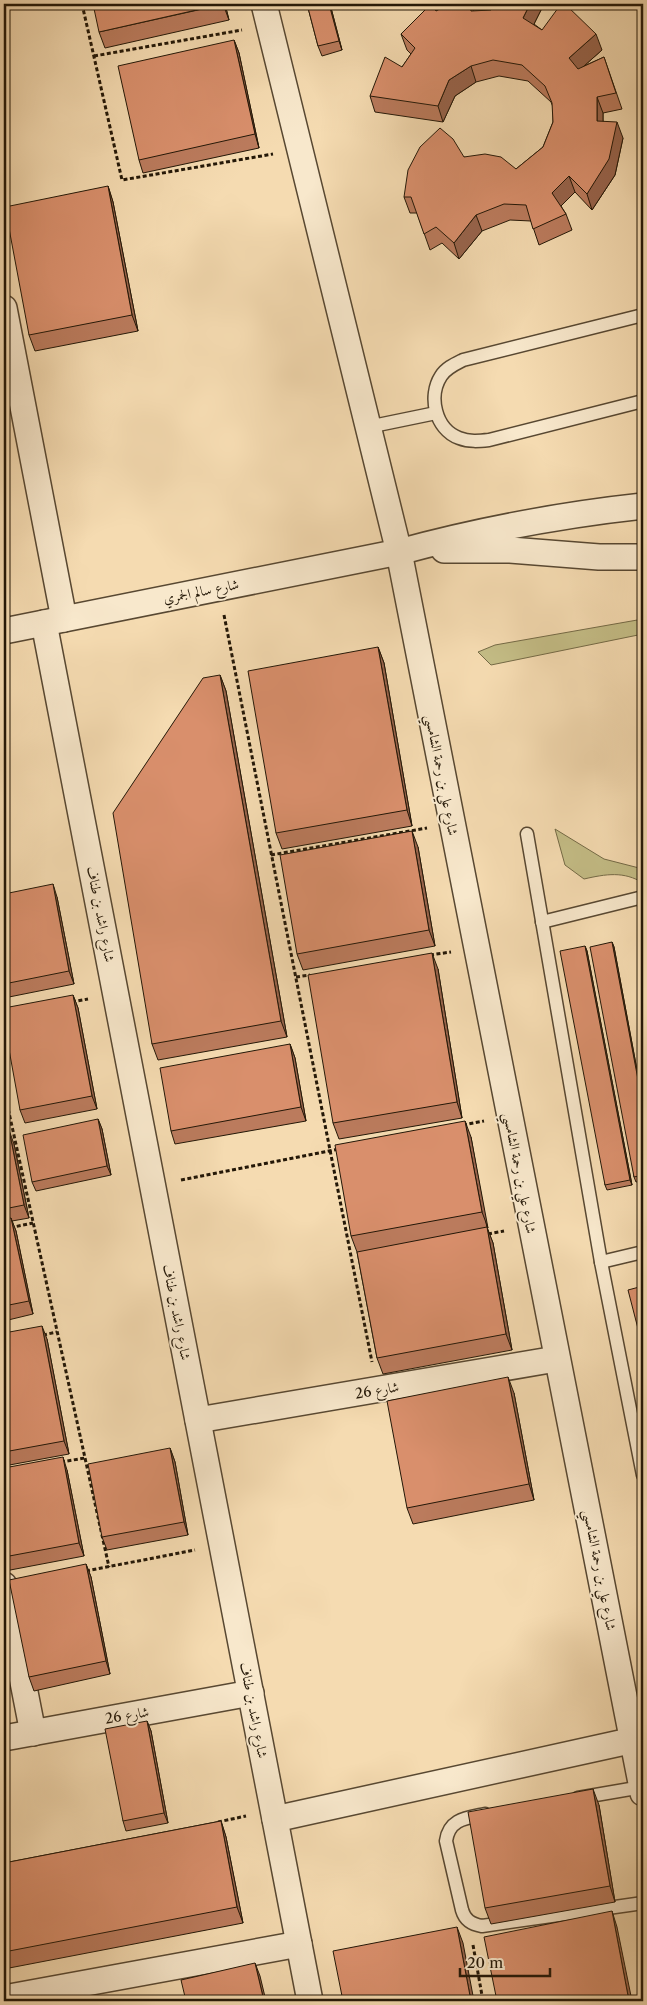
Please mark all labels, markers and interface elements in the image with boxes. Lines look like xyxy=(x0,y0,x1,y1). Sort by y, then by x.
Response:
street label: شارع سالم الجمري xyxy=(162,575,241,611)
street label: شارع علي بن رحمة الشامسي xyxy=(417,713,463,838)
street label: شارع راشد بن طناف xyxy=(80,864,119,964)
street label: شارع علي بن رحمة الشامسي xyxy=(495,1111,541,1236)
street label: شارع راشد بن طناف xyxy=(156,1262,195,1362)
street label: شارع 26 xyxy=(354,1377,401,1406)
street label: شارع علي بن رحمة الشامسي xyxy=(575,1508,621,1633)
street label: شارع راشد بن طناف xyxy=(233,1660,272,1760)
street label: شارع 26 xyxy=(104,1702,151,1731)
scale bar xyxy=(460,1945,550,1977)
text: 20 m xyxy=(467,1953,503,1972)

